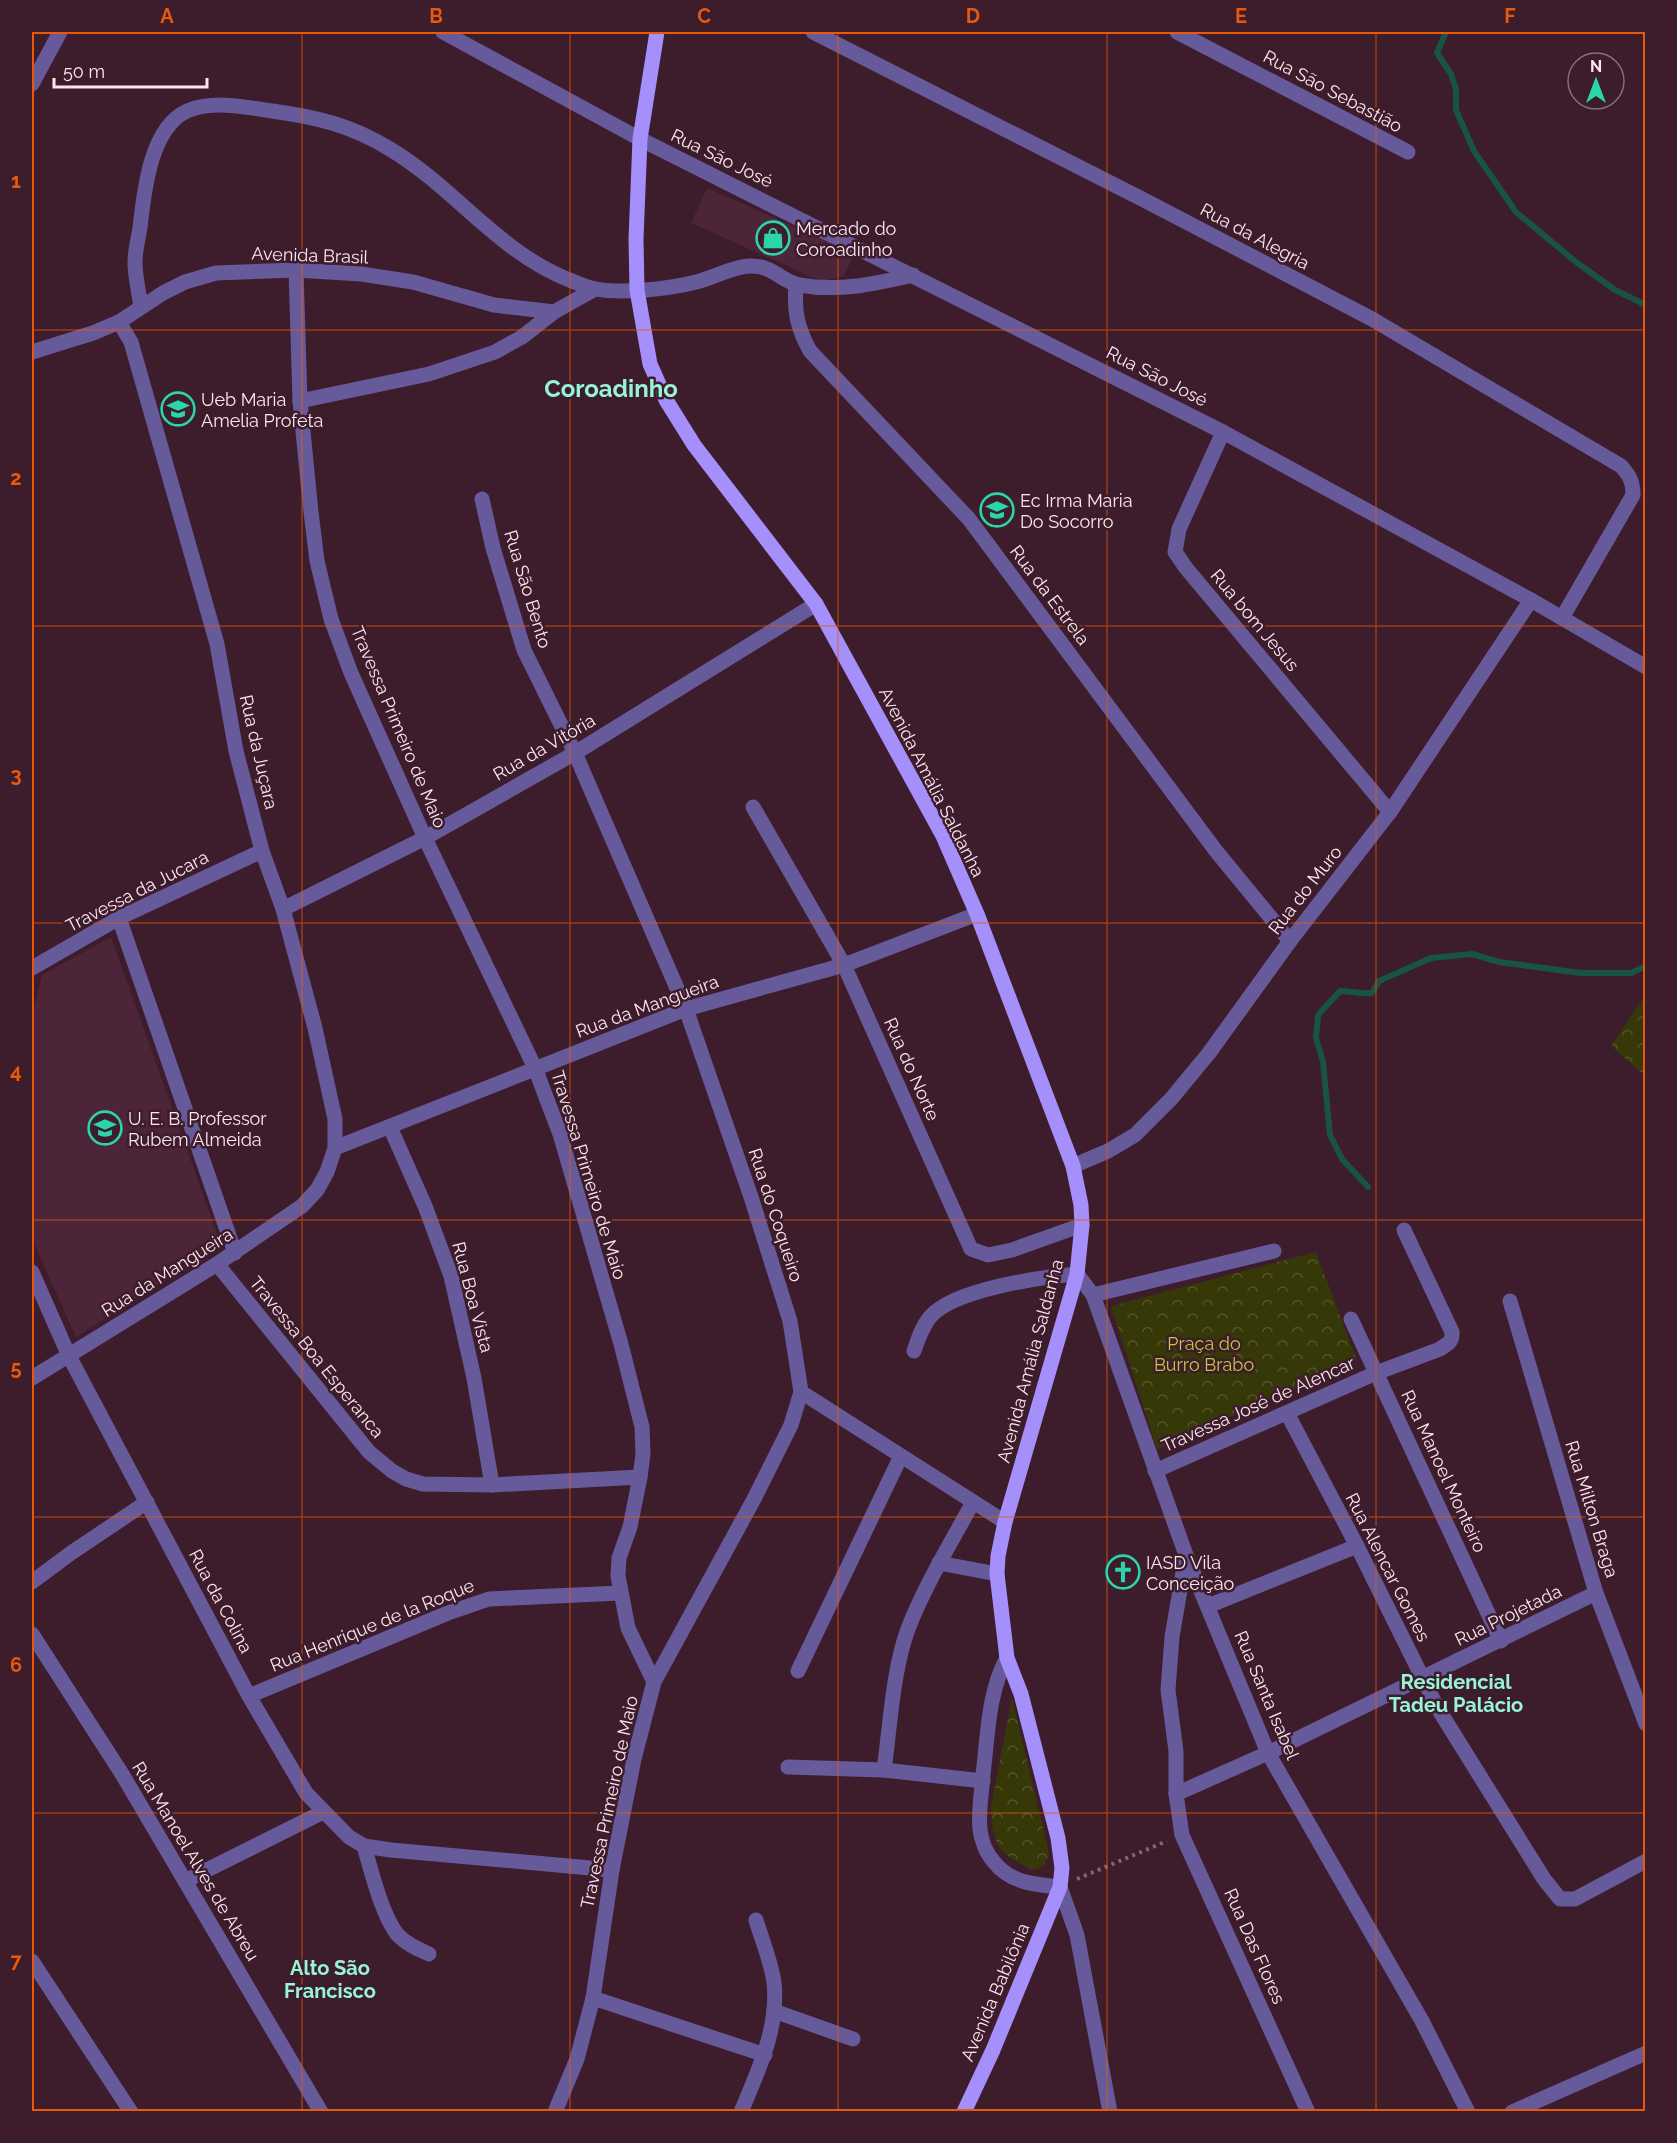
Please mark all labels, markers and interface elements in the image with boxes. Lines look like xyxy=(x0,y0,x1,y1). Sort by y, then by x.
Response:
text: A xyxy=(160,4,174,28)
text: B xyxy=(429,4,443,28)
text: C xyxy=(697,4,711,28)
text: D xyxy=(966,4,980,28)
text: E xyxy=(1235,4,1247,28)
text: F xyxy=(1504,4,1516,28)
street label: Rua São Sebastião xyxy=(1260,46,1406,137)
scale bar xyxy=(54,51,207,89)
north arrow xyxy=(1566,51,1626,111)
text: N xyxy=(1590,57,1602,76)
text: 50 m xyxy=(63,61,105,82)
street label: Rua São José xyxy=(668,124,777,192)
text: 1 xyxy=(11,169,21,193)
street label: Rua da Alegria xyxy=(1197,198,1313,274)
place label: Mercado do Coroadinho xyxy=(796,218,897,260)
shop icon: Mercado do Coroadinho xyxy=(755,220,791,256)
street label: Avenida Brasil xyxy=(251,242,369,268)
street label: Rua São José xyxy=(1103,342,1211,411)
district label: Coroadinho xyxy=(544,374,678,403)
place label: Ueb Maria Amelia Profeta xyxy=(201,389,323,431)
school or university icon: Ueb Maria Amelia Profeta xyxy=(160,391,196,427)
text: 2 xyxy=(10,466,22,490)
place label: Ec Irma Maria Do Socorro xyxy=(1020,490,1132,532)
school or university icon: Ec Irma Maria Do Socorro xyxy=(979,492,1015,528)
street label: Rua São Bento xyxy=(500,527,556,651)
street label: Rua da Estrela xyxy=(1006,541,1094,649)
street label: Rua bom Jesus xyxy=(1206,565,1304,675)
street label: Travessa Primeiro de Maio xyxy=(347,623,451,831)
street label: Avenida Amália Saldanha xyxy=(875,684,989,880)
street label: Rua da Juçara xyxy=(236,693,282,811)
street label: Rua da Vitória xyxy=(489,709,599,785)
text: 3 xyxy=(10,763,22,787)
street label: Rua do Muro xyxy=(1264,841,1346,938)
street label: Travessa da Jucara xyxy=(62,846,212,936)
street label: Rua da Mangueira xyxy=(573,970,721,1042)
street label: Rua do Norte xyxy=(880,1014,944,1124)
text: 4 xyxy=(10,1059,22,1083)
street label: Travessa Primeiro de Maio xyxy=(547,1068,631,1282)
place label: U. E. B. Professor Rubem Almeida xyxy=(128,1108,267,1150)
school or university icon: U. E. B. Professor Rubem Almeida xyxy=(87,1110,123,1146)
street label: Rua do Coqueiro xyxy=(744,1146,808,1285)
street label: Rua da Mangueira xyxy=(98,1223,236,1321)
street label: Rua Boa Vista xyxy=(448,1239,498,1355)
street label: Avenida Amália Saldanha xyxy=(993,1257,1067,1465)
street label: Travessa Boa Esperanca xyxy=(245,1272,389,1442)
park label: Praça do Burro Brabo xyxy=(1154,1333,1254,1375)
street label: Travessa José de Alencar xyxy=(1158,1352,1358,1456)
text: 5 xyxy=(10,1356,22,1380)
street label: Rua Manoel Monteiro xyxy=(1397,1386,1491,1556)
street label: Rua Milton Braga xyxy=(1561,1438,1623,1580)
street label: Rua Alencar Gomes xyxy=(1341,1489,1435,1645)
street label: Rua da Colina xyxy=(185,1546,257,1656)
place label: IASD Vila Conceição xyxy=(1146,1552,1235,1594)
church icon: IASD Vila Conceição xyxy=(1105,1554,1141,1590)
street label: Rua Henrique de la Roque xyxy=(267,1574,478,1676)
street label: Rua Projetada xyxy=(1451,1580,1565,1650)
street label: Rua Santa Isabel xyxy=(1230,1628,1304,1763)
text: 6 xyxy=(10,1653,22,1677)
district label: Residencial Tadeu Palácio xyxy=(1389,1670,1523,1717)
street label: Travessa Primeiro de Maio xyxy=(576,1693,642,1910)
street label: Rua Manoel Alves de Abreu xyxy=(128,1758,264,1964)
street label: Rua Das Flores xyxy=(1220,1885,1290,2007)
street label: Avenida Babilônia xyxy=(956,1920,1034,2064)
text: 7 xyxy=(10,1949,22,1973)
district label: Alto São Francisco xyxy=(284,1956,376,2003)

